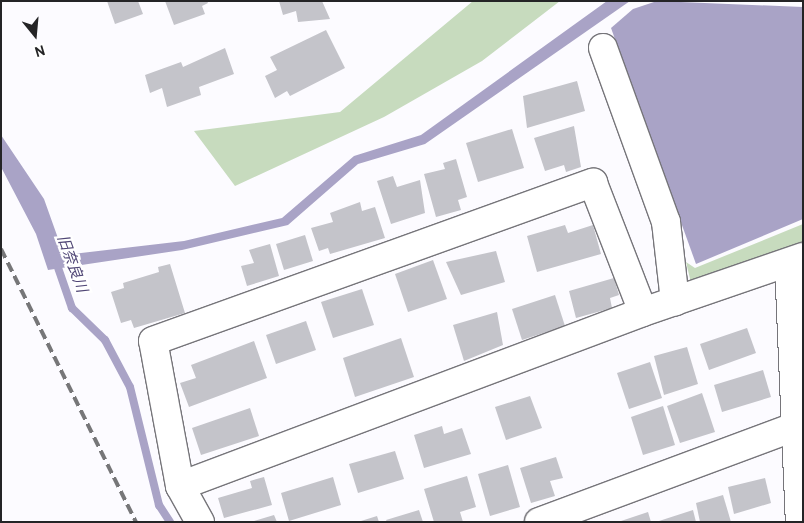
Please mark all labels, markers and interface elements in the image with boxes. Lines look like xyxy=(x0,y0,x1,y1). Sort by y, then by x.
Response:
north arrow xyxy=(10,10,60,60)
text: N xyxy=(32,40,47,59)
water label: 旧奈良川 xyxy=(52,233,90,295)

